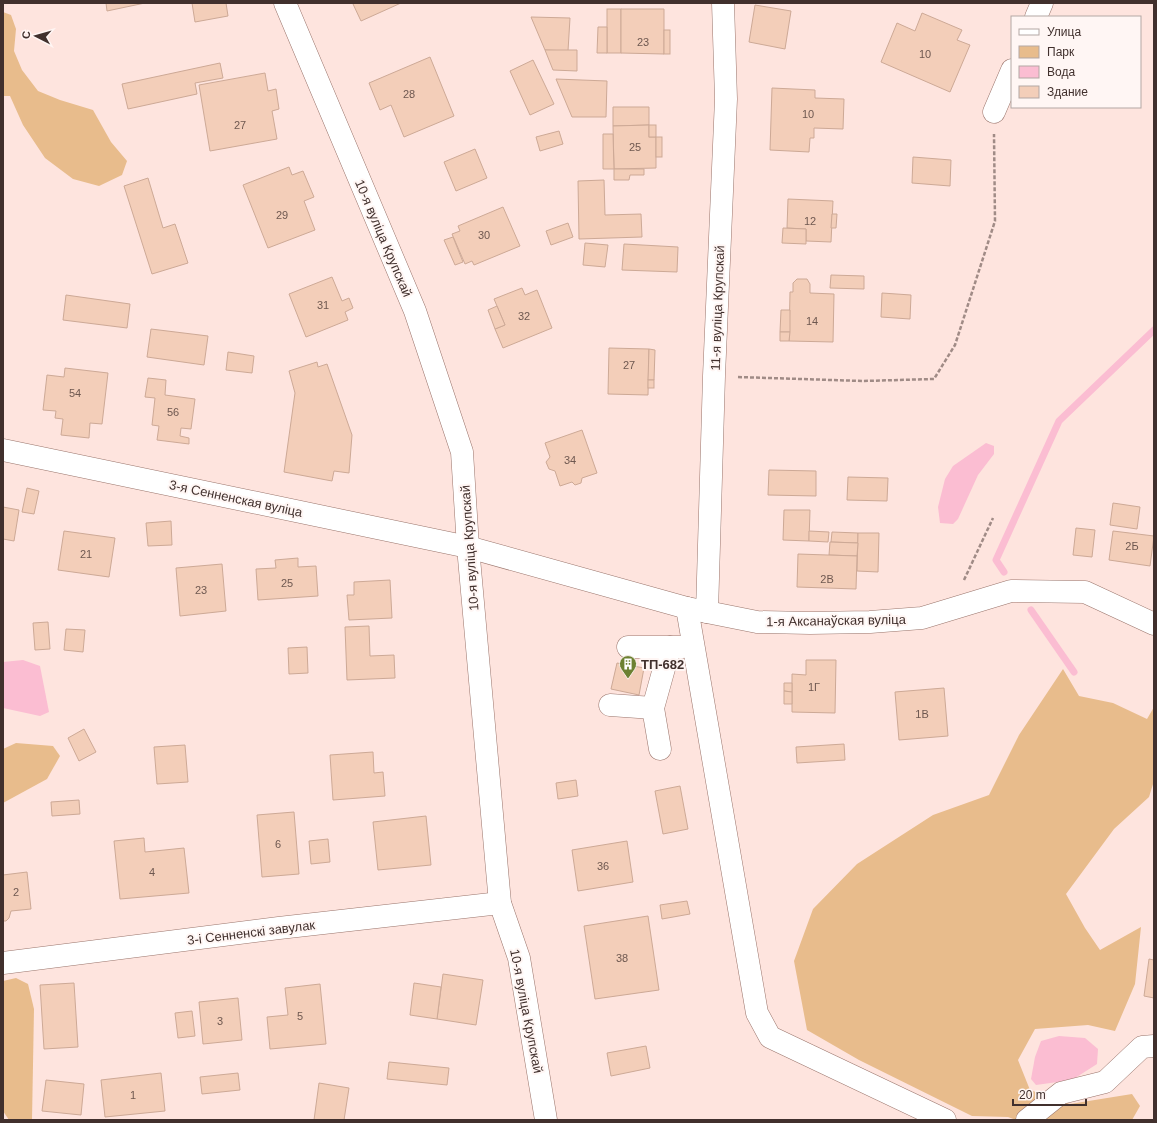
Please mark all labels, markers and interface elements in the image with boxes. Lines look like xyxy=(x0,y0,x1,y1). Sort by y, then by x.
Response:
north arrow xyxy=(16,16,56,56)
legend xyxy=(1011,16,1141,108)
text: Улица xyxy=(1047,25,1081,39)
text: С xyxy=(20,30,32,40)
house number: 23 xyxy=(637,36,649,48)
text: Парк xyxy=(1047,45,1075,59)
house number: 10 xyxy=(919,48,931,60)
text: Вода xyxy=(1047,65,1075,79)
text: Здание xyxy=(1047,85,1088,99)
house number: 28 xyxy=(403,88,415,100)
house number: 10 xyxy=(802,108,814,120)
house number: 27 xyxy=(234,119,246,131)
house number: 25 xyxy=(629,141,641,153)
street label: 10-я вуліца Крупскай xyxy=(352,177,415,299)
house number: 29 xyxy=(276,209,288,221)
house number: 12 xyxy=(804,215,816,227)
house number: 30 xyxy=(478,229,490,241)
street label: 11-я вуліца Крупскай xyxy=(708,245,727,371)
house number: 31 xyxy=(317,299,329,311)
house number: 32 xyxy=(518,310,530,322)
house number: 14 xyxy=(806,315,818,327)
house number: 27 xyxy=(623,359,635,371)
house number: 54 xyxy=(69,387,81,399)
house number: 56 xyxy=(167,406,179,418)
house number: 34 xyxy=(564,454,576,466)
street label: 3-я Сенненская вуліца xyxy=(168,477,305,520)
street label: 10-я вуліца Крупскай xyxy=(458,484,481,611)
house number: 2Б xyxy=(1125,540,1139,552)
house number: 21 xyxy=(80,548,92,560)
house number: 2В xyxy=(820,573,834,585)
house number: 25 xyxy=(281,577,293,589)
house number: 23 xyxy=(195,584,207,596)
street label: 1-я Аксанаўская вуліца xyxy=(766,612,907,629)
building icon: ТП-682 xyxy=(618,654,638,679)
place label: ТП-682 xyxy=(641,657,684,672)
house number: 1Г xyxy=(808,681,820,693)
house number: 1В xyxy=(915,708,929,720)
house number: 6 xyxy=(275,838,281,850)
house number: 36 xyxy=(597,860,609,872)
house number: 4 xyxy=(149,866,155,878)
house number: 2 xyxy=(13,886,19,898)
street label: 3-і Сенненскі завулак xyxy=(186,917,316,948)
street label: 10-я вуліца Крупскай xyxy=(507,948,546,1074)
house number: 38 xyxy=(616,952,628,964)
house number: 5 xyxy=(297,1010,303,1022)
house number: 3 xyxy=(217,1015,223,1027)
scale bar xyxy=(1013,1081,1086,1107)
text: 20 m xyxy=(1019,1088,1046,1102)
house number: 1 xyxy=(130,1089,136,1101)

